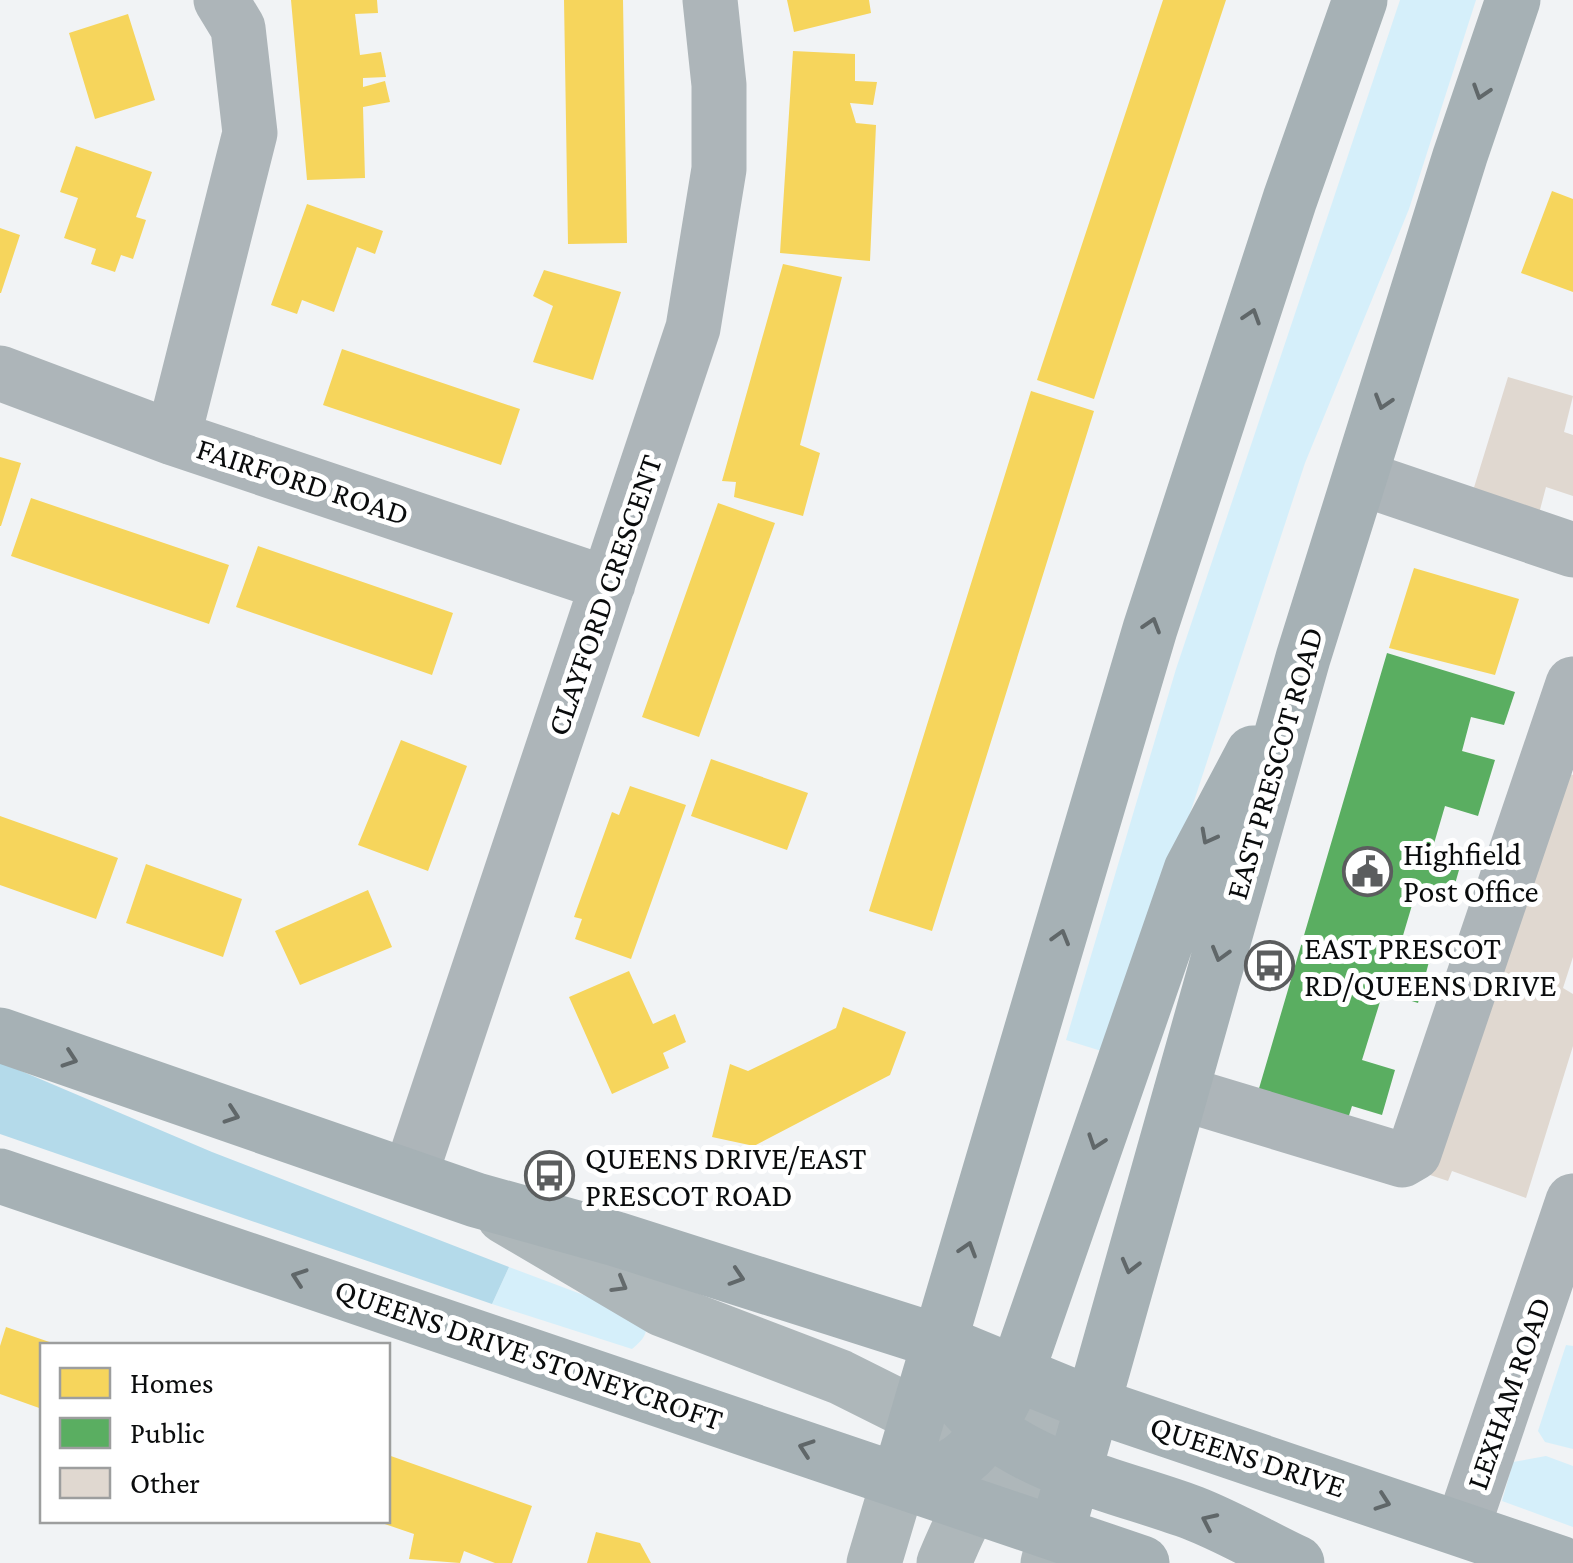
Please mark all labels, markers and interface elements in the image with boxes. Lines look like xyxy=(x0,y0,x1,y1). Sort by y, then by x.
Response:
one-way arrow xyxy=(1472,82,1493,100)
one-way arrow xyxy=(1240,308,1260,325)
one-way arrow xyxy=(1375,393,1395,410)
street label: FAIRFORD ROAD xyxy=(192,430,414,532)
street label: CLAYFORD CRESCENT xyxy=(539,450,669,740)
one-way arrow xyxy=(1140,618,1160,635)
street label: EAST PRESCOT ROAD xyxy=(1218,623,1330,903)
one-way arrow xyxy=(1201,826,1220,844)
place label: Highfield Post Office xyxy=(1403,836,1539,909)
public building icon: Highfield Post Office xyxy=(1342,846,1394,898)
one-way arrow xyxy=(1049,929,1070,946)
place label: EAST PRESCOT RD/QUEENS DRIVE xyxy=(1304,930,1557,1003)
bus stop icon: EAST PRESCOT RD/QUEENS DRIVE xyxy=(1243,940,1295,992)
one-way arrow xyxy=(1210,945,1231,962)
one-way arrow xyxy=(61,1048,78,1068)
one-way arrow xyxy=(223,1104,240,1124)
one-way arrow xyxy=(1088,1132,1108,1149)
place label: QUEENS DRIVE/EAST PRESCOT ROAD xyxy=(585,1140,866,1213)
bus stop icon: QUEENS DRIVE/EAST PRESCOT ROAD xyxy=(524,1150,576,1202)
one-way arrow xyxy=(956,1241,977,1258)
one-way arrow xyxy=(1121,1257,1142,1274)
one-way arrow xyxy=(728,1265,745,1285)
one-way arrow xyxy=(292,1268,309,1288)
street label: QUEENS DRIVE STONEYCROFT xyxy=(330,1271,728,1437)
one-way arrow xyxy=(609,1272,627,1292)
street label: LEXHAM ROAD xyxy=(1458,1292,1558,1494)
legend xyxy=(40,1343,390,1523)
text: Homes xyxy=(130,1366,214,1399)
street label: QUEENS DRIVE xyxy=(1146,1407,1350,1505)
text: Public xyxy=(130,1416,205,1449)
one-way arrow xyxy=(799,1439,816,1460)
text: Other xyxy=(130,1466,200,1499)
one-way arrow xyxy=(1373,1490,1390,1510)
one-way arrow xyxy=(1201,1513,1219,1533)

